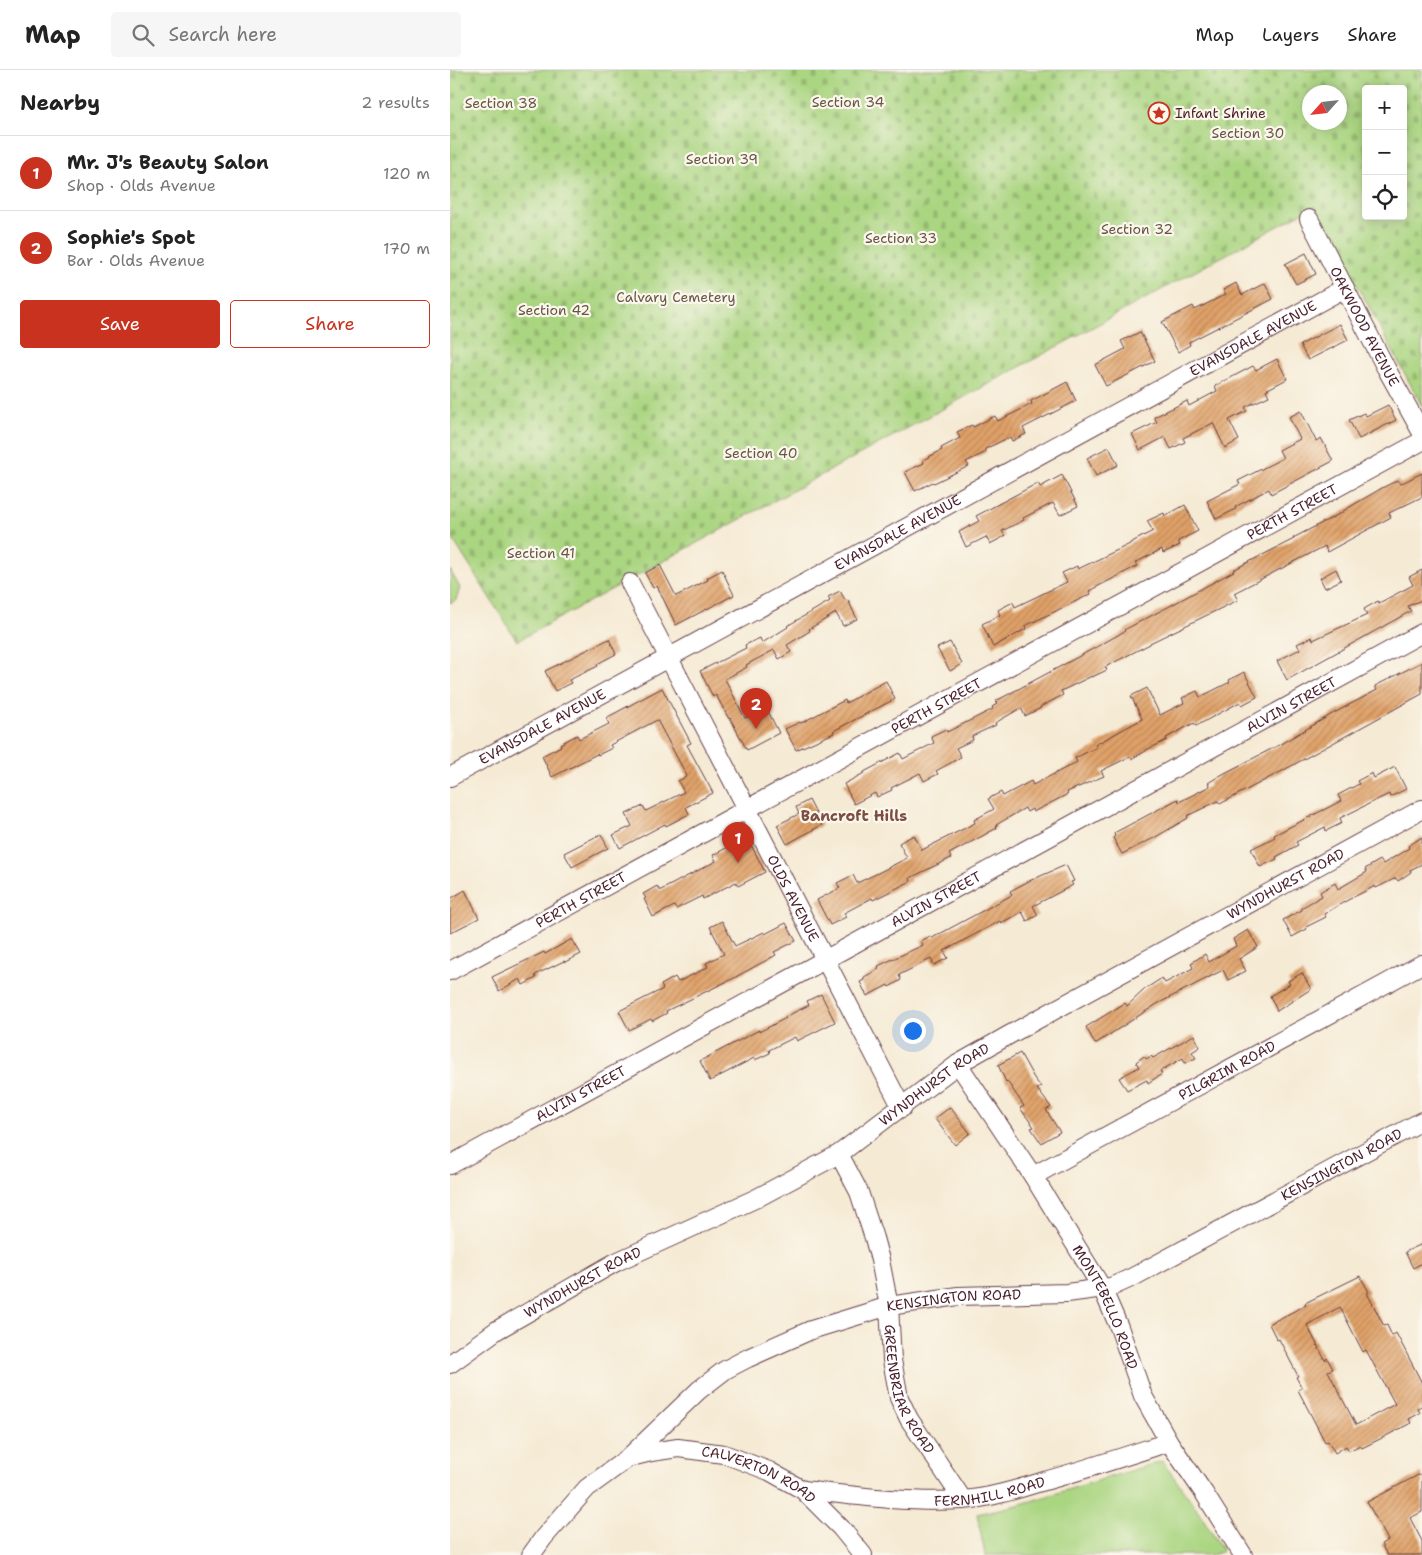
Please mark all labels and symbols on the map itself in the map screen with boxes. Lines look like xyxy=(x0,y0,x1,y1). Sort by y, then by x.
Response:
north arrow xyxy=(1302,85,1347,130)
park label: Section 34 xyxy=(812,93,884,111)
park label: Section 38 xyxy=(465,94,537,112)
place icon: Infant Shrine xyxy=(1147,101,1171,125)
place label: Infant Shrine xyxy=(1175,104,1266,122)
park label: Section 30 xyxy=(1212,124,1284,142)
park label: Section 39 xyxy=(686,150,758,168)
park label: Section 32 xyxy=(1101,220,1173,238)
park label: Section 33 xyxy=(865,229,937,247)
street label: OAKWOOD AVENUE xyxy=(1326,263,1403,390)
park label: Calvary Cemetery xyxy=(616,288,736,306)
street label: EVANSDALE AVENUE xyxy=(1186,296,1320,380)
park label: Section 42 xyxy=(518,301,590,319)
park label: Section 40 xyxy=(725,444,797,462)
street label: PERTH STREET xyxy=(1243,480,1341,544)
street label: EVANSDALE AVENUE xyxy=(831,490,964,574)
park label: Section 41 xyxy=(507,544,575,562)
street label: ALVIN STREET xyxy=(1243,672,1340,737)
street label: PERTH STREET xyxy=(888,674,985,738)
street label: EVANSDALE AVENUE xyxy=(476,685,609,769)
pin: 2 xyxy=(740,688,772,729)
district label: Bancroft Hills xyxy=(801,806,907,826)
pin: 1 xyxy=(722,822,754,863)
street label: WYNDHURST ROAD xyxy=(1223,844,1347,923)
street label: OLDS AVENUE xyxy=(763,852,823,945)
street label: ALVIN STREET xyxy=(888,867,985,931)
street label: PERTH STREET xyxy=(532,868,630,932)
your location xyxy=(900,1018,926,1044)
street label: PILGRIM ROAD xyxy=(1175,1036,1279,1104)
street label: WYNDHURST ROAD xyxy=(875,1039,993,1130)
street label: ALVIN STREET xyxy=(532,1061,629,1125)
street label: KENSINGTON ROAD xyxy=(1278,1124,1405,1205)
street label: MONTEBELLO ROAD xyxy=(1069,1241,1142,1372)
street label: WYNDHURST ROAD xyxy=(521,1243,644,1322)
street label: KENSINGTON ROAD xyxy=(885,1285,1021,1315)
street label: GREENBRIAR ROAD xyxy=(881,1324,938,1457)
street label: CALVERTON ROAD xyxy=(701,1442,820,1507)
street label: FERNHILL ROAD xyxy=(934,1472,1047,1510)

